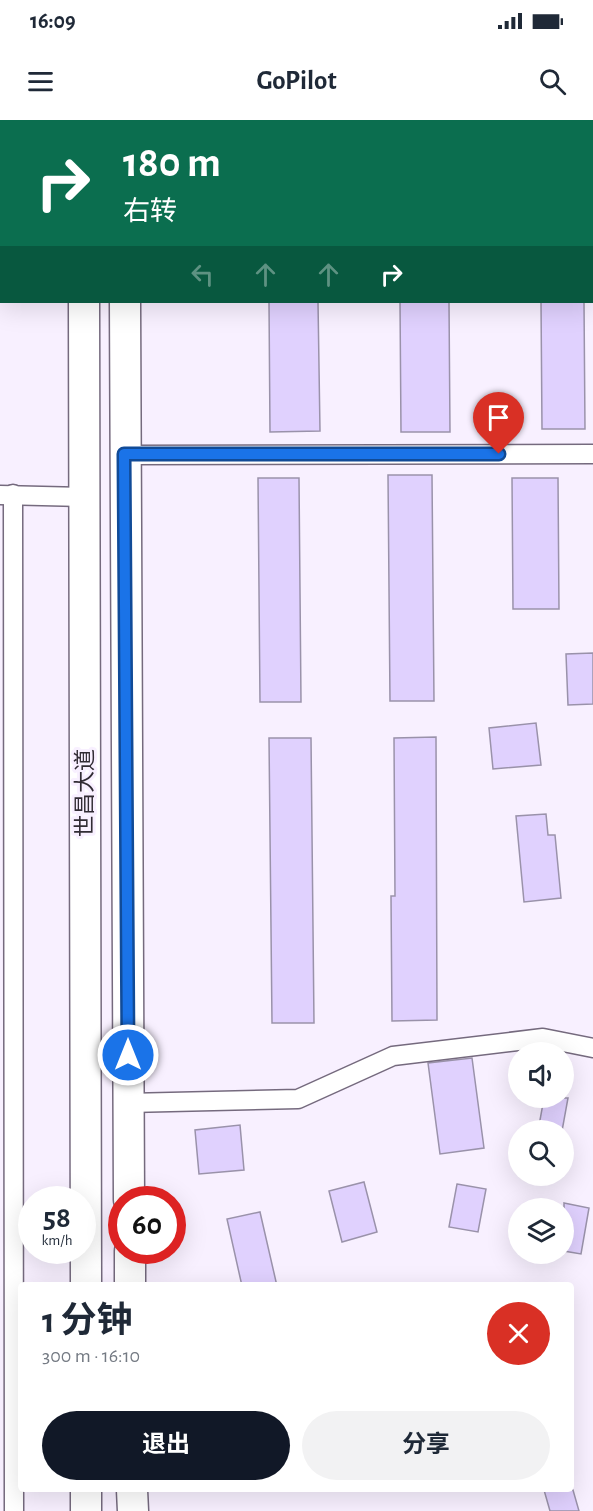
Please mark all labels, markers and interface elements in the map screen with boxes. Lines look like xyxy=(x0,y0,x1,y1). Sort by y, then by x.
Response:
text: 16:09 xyxy=(30,10,76,32)
icon: menu xyxy=(24,65,57,98)
icon: search xyxy=(536,65,569,98)
text: GoPilot xyxy=(256,67,337,94)
text: 180 m xyxy=(123,142,221,184)
icon: right xyxy=(24,144,102,222)
text: 右转 xyxy=(123,198,177,225)
icon: left xyxy=(186,258,219,291)
icon: ahead xyxy=(249,258,282,291)
icon: ahead xyxy=(312,258,345,291)
icon: right xyxy=(375,258,408,291)
pin xyxy=(473,392,524,454)
icon: arrive xyxy=(482,401,515,434)
street label: 世昌大道 xyxy=(73,749,96,837)
position arrow xyxy=(96,1023,160,1087)
map controls xyxy=(508,1042,574,1264)
button: sound xyxy=(508,1042,574,1108)
button: search xyxy=(508,1120,574,1186)
speed limit sign: 60 xyxy=(108,1186,186,1264)
button: layers xyxy=(508,1198,574,1264)
text: 58 xyxy=(43,1203,71,1233)
text: km/h xyxy=(42,1233,72,1248)
button: close xyxy=(487,1302,550,1365)
text: 1 分钟 xyxy=(42,1303,132,1339)
text: 300 m · 16:10 xyxy=(42,1346,140,1366)
button: 退出 xyxy=(42,1411,290,1480)
button: 分享 xyxy=(302,1411,550,1480)

